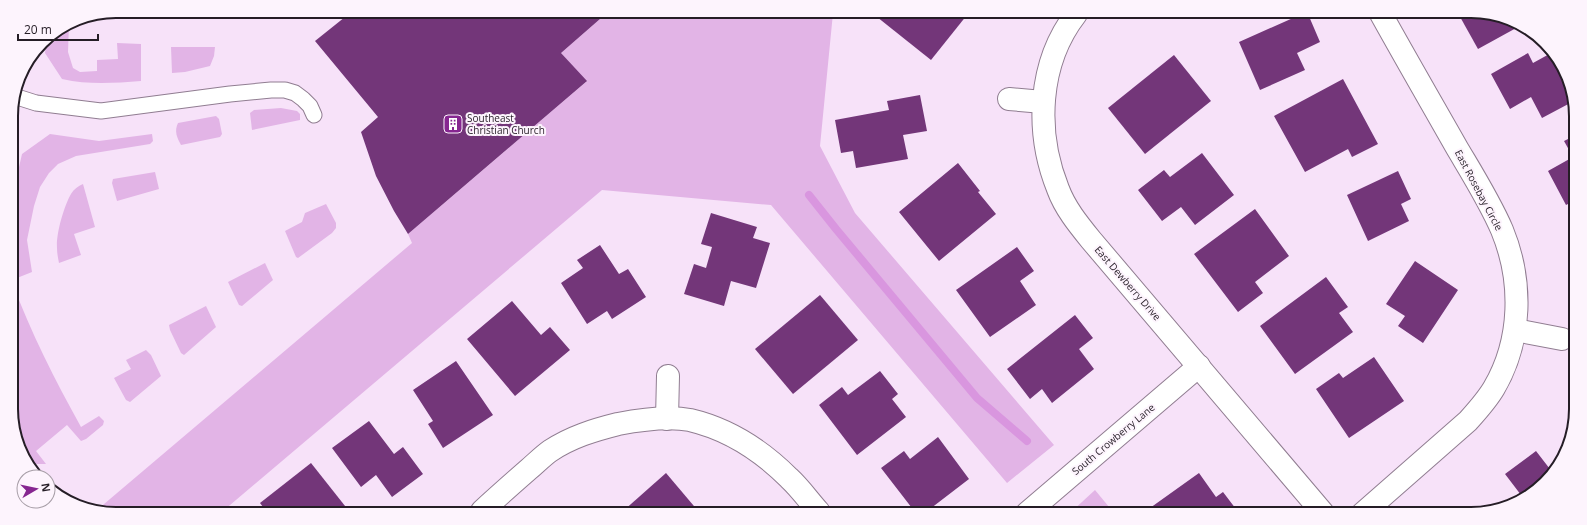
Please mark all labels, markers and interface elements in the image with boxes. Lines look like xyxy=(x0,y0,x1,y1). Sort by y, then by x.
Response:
scale bar xyxy=(18,16,98,42)
text: 20 m xyxy=(24,21,52,38)
place label: Southeast Christian Church xyxy=(467,111,545,137)
building icon: Southeast Christian Church xyxy=(442,113,464,135)
street label: East Rosebay Circle xyxy=(1452,147,1506,233)
street label: East Dewberry Drive xyxy=(1092,243,1165,324)
street label: South Crowberry Lane xyxy=(1069,400,1158,478)
north arrow xyxy=(16,469,56,509)
text: N xyxy=(38,482,54,493)

